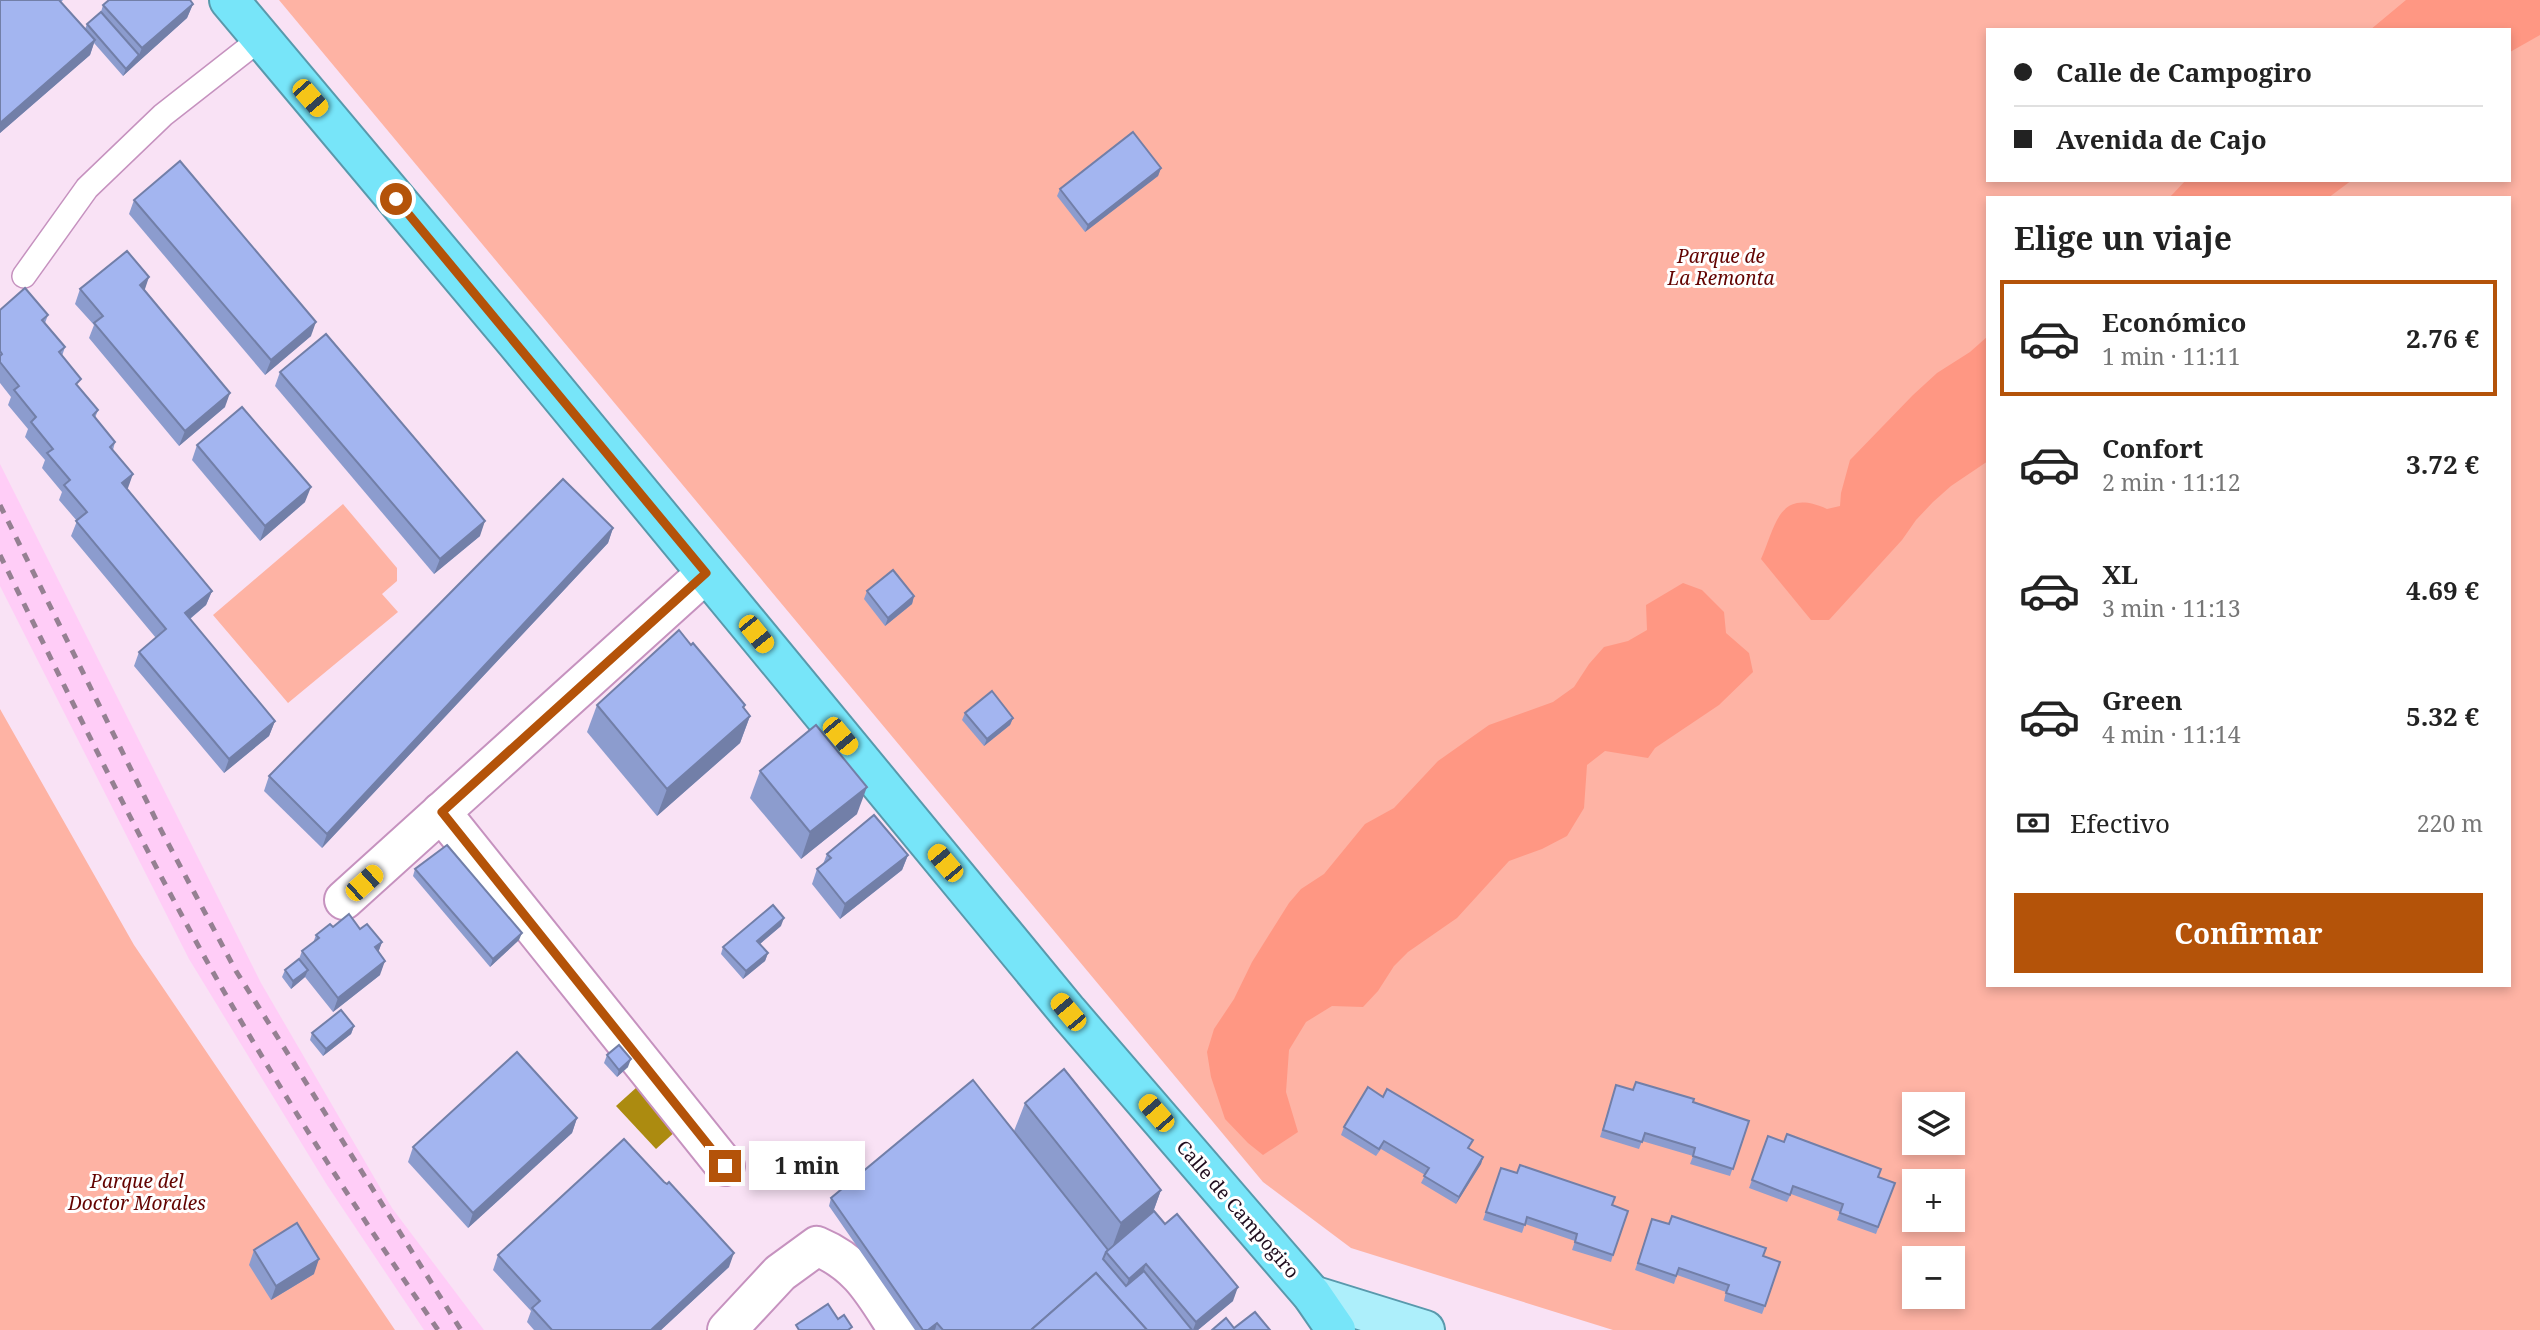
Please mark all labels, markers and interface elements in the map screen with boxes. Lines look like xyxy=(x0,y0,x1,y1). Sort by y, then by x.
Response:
text: Calle de Campogiro xyxy=(2056,54,2312,90)
car xyxy=(289,75,332,121)
text: Avenida de Cajo xyxy=(2056,121,2267,157)
route start xyxy=(380,183,412,215)
text: Elige un viaje xyxy=(2014,216,2232,259)
park label: Parque de La Remonta xyxy=(1666,243,1775,291)
text: Económico xyxy=(2102,304,2246,340)
icon: car xyxy=(2018,307,2081,370)
text: 2.76 € xyxy=(2406,320,2479,356)
text: 1 min · 11:11 xyxy=(2102,340,2240,372)
text: Confort xyxy=(2102,430,2203,466)
icon: car xyxy=(2018,433,2081,496)
text: 3.72 € xyxy=(2406,446,2479,482)
text: 2 min · 11:12 xyxy=(2102,466,2240,498)
text: XL xyxy=(2102,556,2138,592)
icon: car xyxy=(2018,559,2081,622)
text: 4.69 € xyxy=(2406,572,2479,608)
text: 3 min · 11:13 xyxy=(2102,592,2240,624)
car xyxy=(735,611,778,657)
text: Green xyxy=(2102,682,2183,718)
icon: car xyxy=(2018,685,2081,748)
text: 5.32 € xyxy=(2406,698,2479,734)
car xyxy=(819,713,862,759)
text: 4 min · 11:14 xyxy=(2102,718,2240,750)
icon: cash xyxy=(2014,804,2052,842)
text: Efectivo xyxy=(2070,805,2170,841)
text: 220 m xyxy=(2417,807,2483,839)
car xyxy=(924,840,967,886)
car xyxy=(342,861,387,905)
button: Confirmar xyxy=(2014,893,2483,973)
car xyxy=(1047,989,1090,1035)
car xyxy=(1135,1090,1178,1136)
map controls xyxy=(1902,1092,1965,1309)
button: layers xyxy=(1902,1092,1965,1155)
street label: Calle de Campogiro xyxy=(1171,1134,1305,1284)
callout: 1 min xyxy=(750,1142,865,1190)
text: 1 min xyxy=(774,1149,840,1181)
route end xyxy=(709,1150,741,1182)
park label: Parque del Doctor Morales xyxy=(67,1168,206,1216)
button: + xyxy=(1902,1169,1965,1232)
button: − xyxy=(1902,1246,1965,1309)

